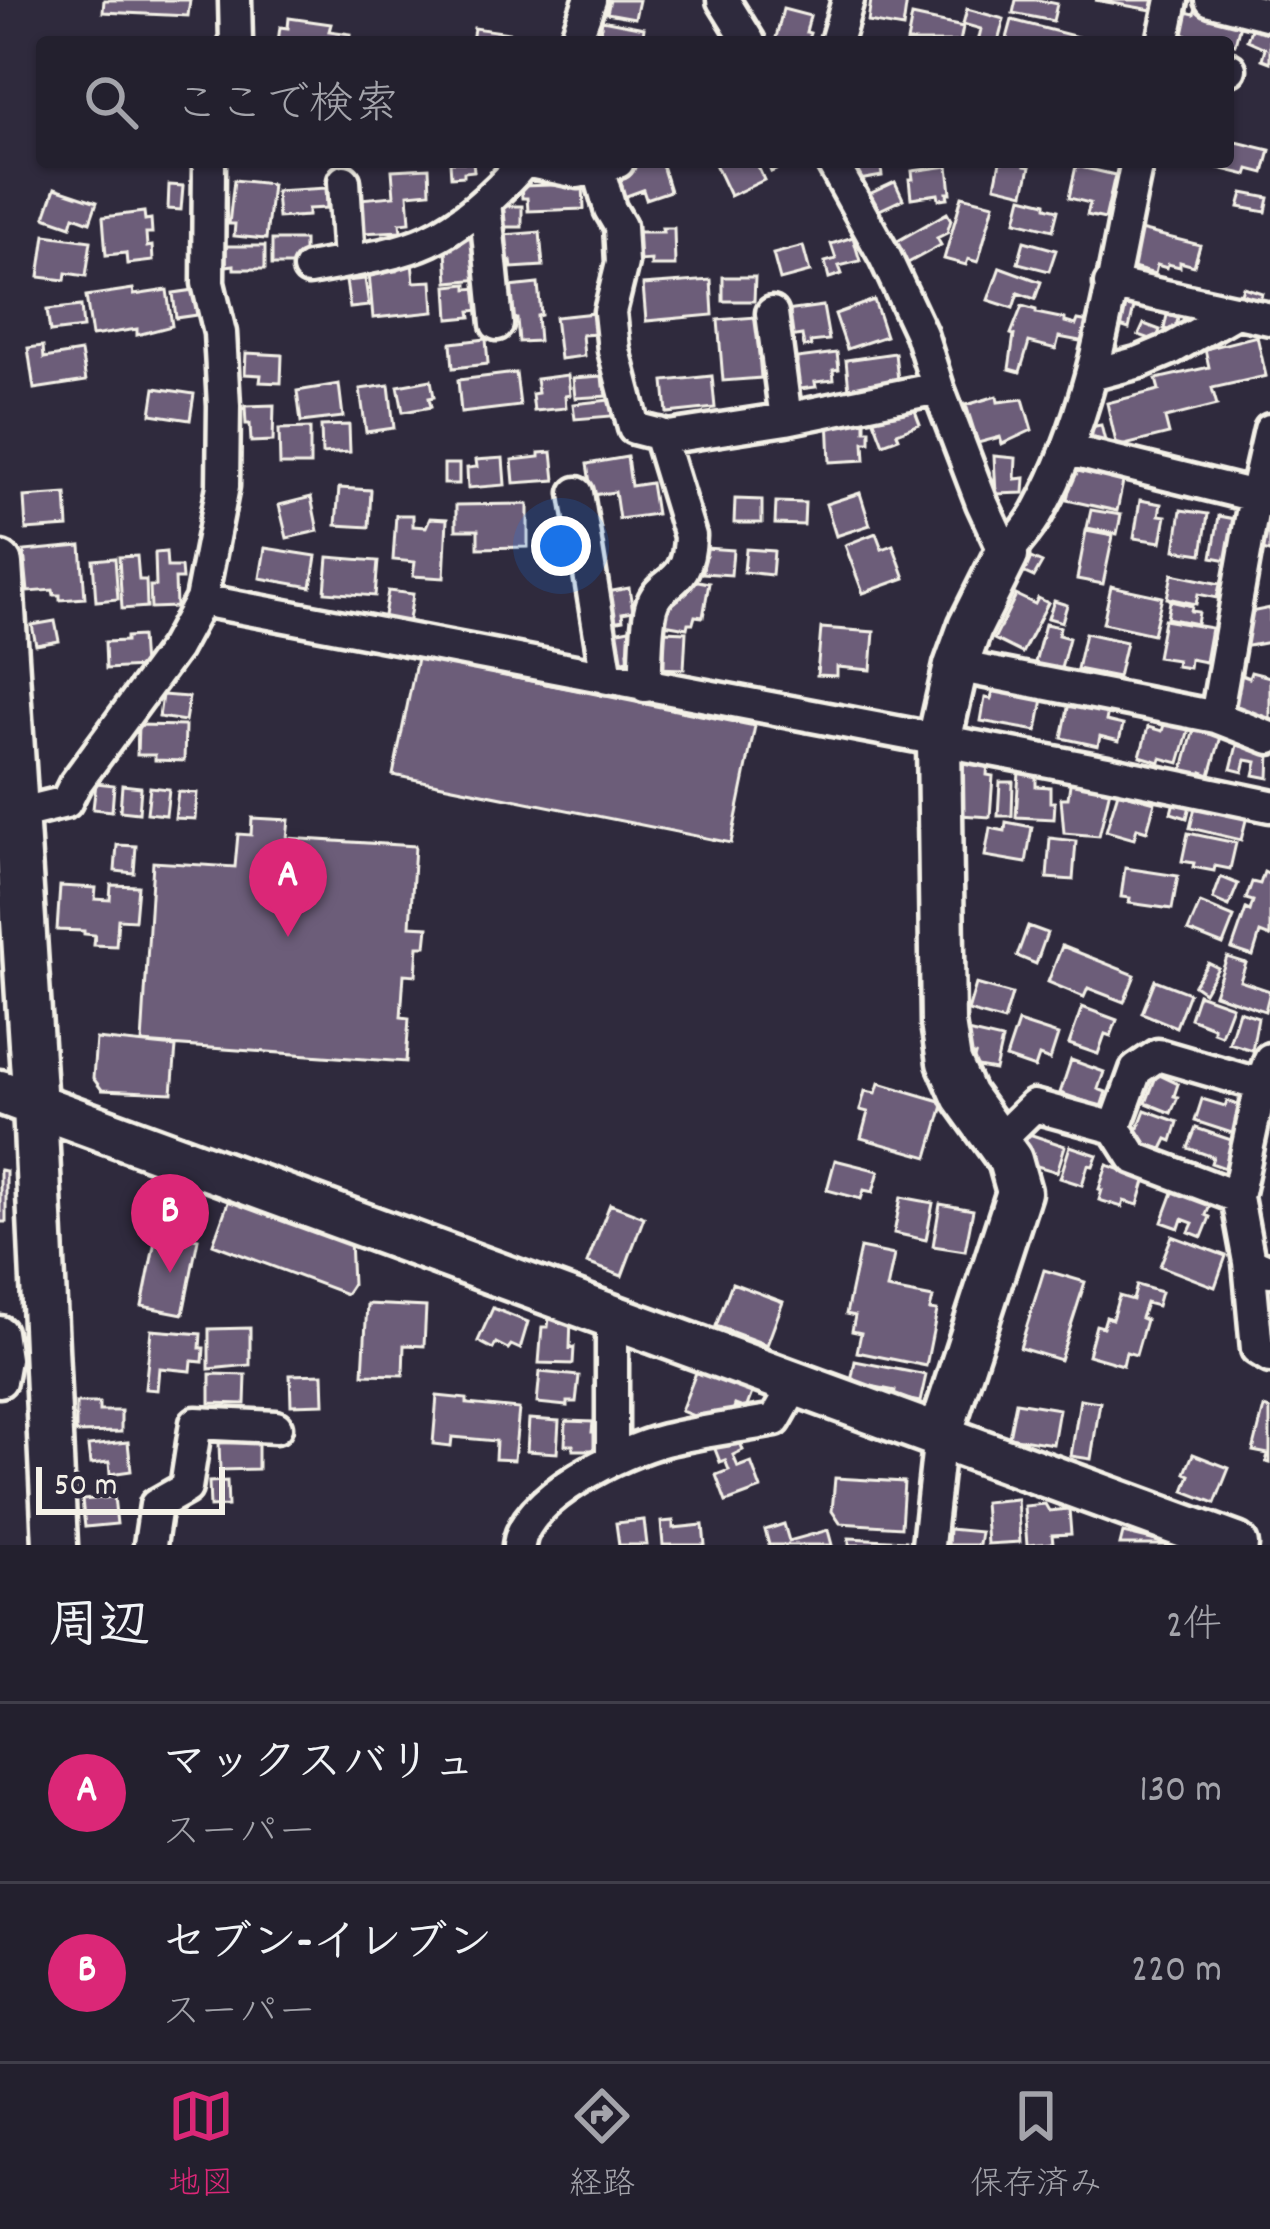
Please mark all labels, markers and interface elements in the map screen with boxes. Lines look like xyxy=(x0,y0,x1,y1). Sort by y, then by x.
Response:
search box xyxy=(36,36,1234,168)
icon: search xyxy=(78,69,144,135)
text: ここで検索 xyxy=(174,76,399,140)
your location xyxy=(531,516,591,576)
pin: A xyxy=(249,838,327,937)
pin: B xyxy=(131,1174,209,1273)
scale bar xyxy=(36,1461,225,1514)
text: 50 m xyxy=(54,1464,118,1511)
text: 周辺 xyxy=(48,1594,150,1666)
text: 2件 xyxy=(1166,1601,1222,1656)
text: マックスバリュ xyxy=(162,1734,477,1798)
text: A xyxy=(76,1765,98,1820)
text: 130 m xyxy=(1139,1765,1222,1820)
text: スーパー xyxy=(162,1808,316,1863)
text: セブン-イレブン xyxy=(162,1914,492,1978)
text: B xyxy=(78,1945,96,2000)
text: 220 m xyxy=(1131,1945,1222,2000)
text: スーパー xyxy=(162,1988,316,2043)
tab: 地図 xyxy=(168,2083,234,2210)
tab: 経路 xyxy=(569,2083,635,2210)
tab: 保存済み xyxy=(970,2083,1102,2210)

